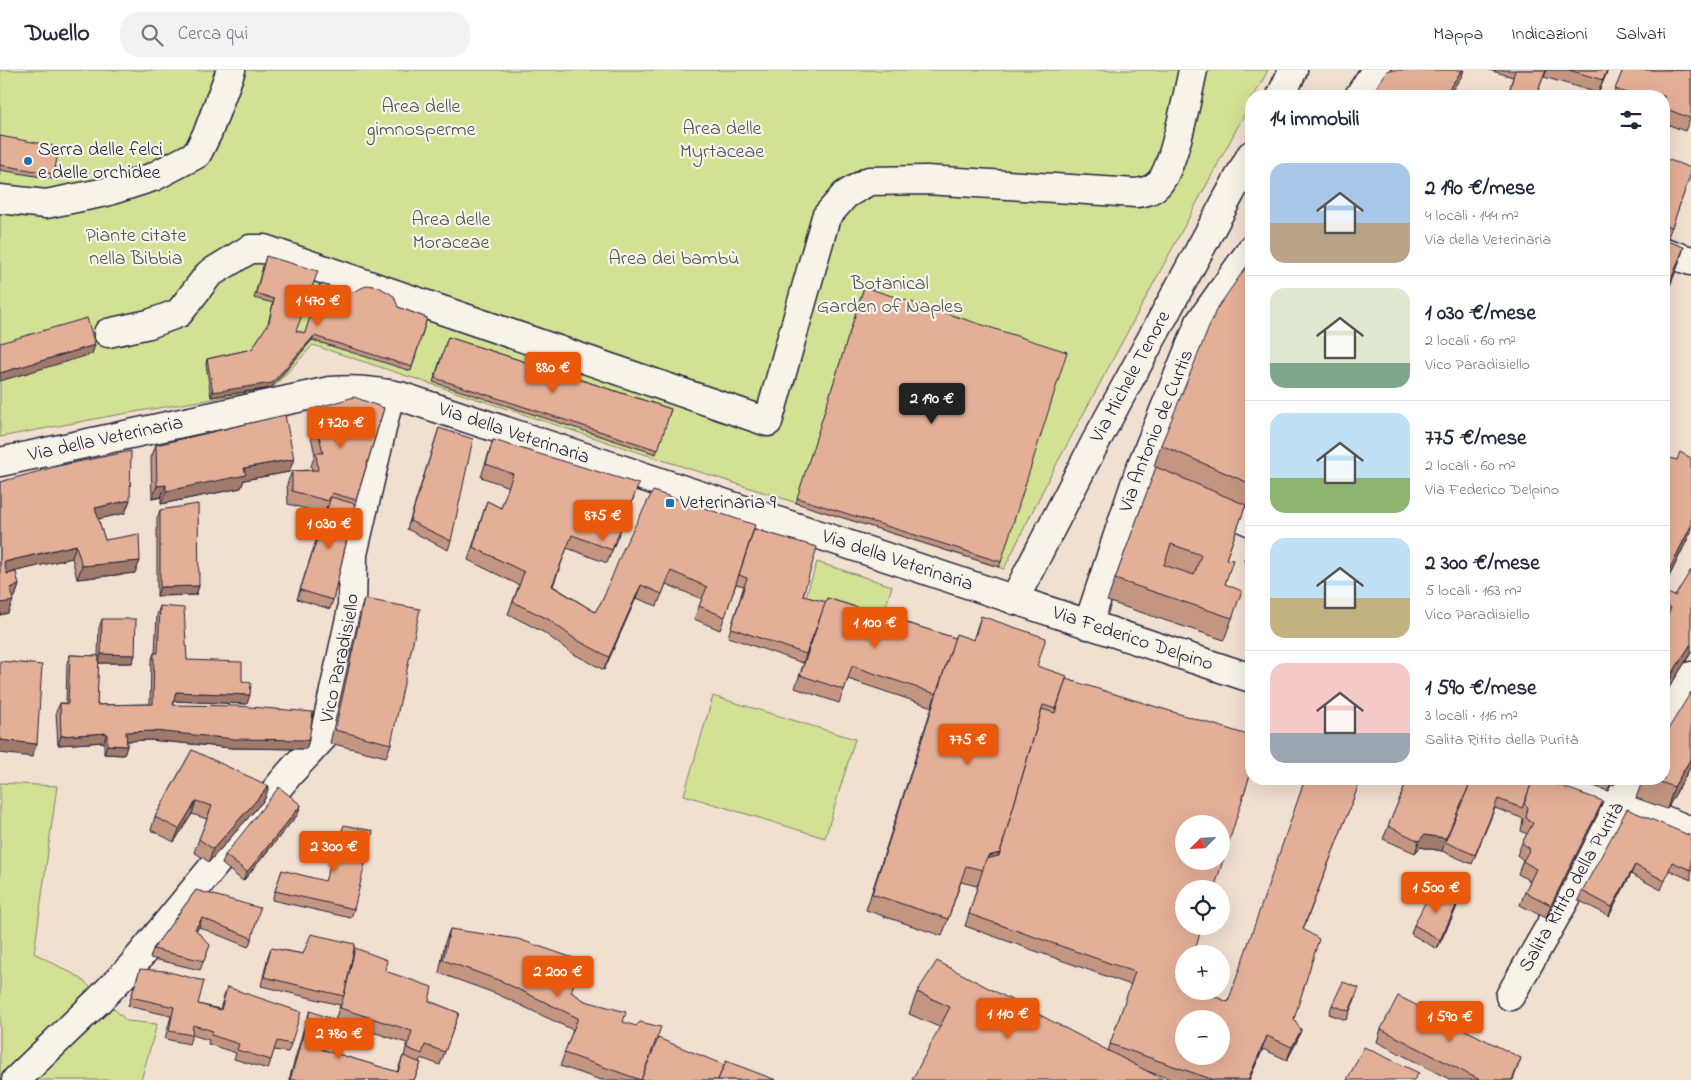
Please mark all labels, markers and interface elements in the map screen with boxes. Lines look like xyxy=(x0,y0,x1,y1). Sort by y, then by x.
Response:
search box xyxy=(120,12,470,57)
text: Dwello xyxy=(25,17,90,52)
icon: search xyxy=(138,21,166,49)
text: Cerca qui xyxy=(178,21,248,48)
text: Mappa xyxy=(1433,22,1483,48)
text: Indicazioni xyxy=(1511,22,1588,48)
text: Salvati xyxy=(1616,22,1666,48)
park label: Area delle gimnosperme xyxy=(365,93,476,146)
text: 14 immobili xyxy=(1270,105,1359,135)
icon: filters xyxy=(1617,106,1645,134)
park label: Area delle Myrtaceae xyxy=(680,115,764,167)
place label: Serra delle felci e delle orchidee xyxy=(38,136,163,188)
marker: Serra delle felci e delle orchidee xyxy=(22,155,34,167)
text: 2 190 €/mese xyxy=(1425,174,1535,204)
icon: home xyxy=(1310,183,1370,243)
text: 4 locali · 144 m² xyxy=(1425,204,1519,228)
park label: Area delle Moraceae xyxy=(411,206,491,258)
park label: Piante citate nella Bibbia xyxy=(86,222,187,274)
text: Via della Veterinaria xyxy=(1425,228,1551,252)
park label: Area dei bambù xyxy=(609,245,739,274)
park label: Botanical Garden of Naples xyxy=(817,270,963,322)
pin: 1 470 € xyxy=(272,284,364,327)
text: 1 470 € xyxy=(296,289,340,313)
text: 1 030 €/mese xyxy=(1425,299,1536,329)
street label: Via Michele Tenore xyxy=(1083,306,1178,449)
icon: home xyxy=(1310,308,1370,368)
text: 2 locali · 60 m² xyxy=(1425,329,1516,353)
street label: Via Antonio de Curtis xyxy=(1112,345,1202,517)
pin: 880 € xyxy=(518,352,588,394)
text: Vico Paradisiello xyxy=(1425,353,1530,377)
text: 880 € xyxy=(536,356,570,380)
pin: 2 190 € xyxy=(886,382,978,425)
text: 2 190 € xyxy=(910,387,954,411)
street label: Via della Veterinaria xyxy=(434,395,593,472)
pin: 1 720 € xyxy=(295,406,387,449)
street label: Via della Veterinaria xyxy=(24,409,186,470)
text: 1 720 € xyxy=(318,411,364,435)
text: 775 €/mese xyxy=(1425,424,1527,454)
icon: home xyxy=(1310,433,1370,493)
text: 2 locali · 60 m² xyxy=(1425,454,1516,478)
text: Via Federico Delpino xyxy=(1425,478,1559,502)
place label: Veterinaria 9 xyxy=(679,489,776,518)
marker: Veterinaria 9 xyxy=(664,497,676,509)
pin: 875 € xyxy=(568,500,638,542)
text: 875 € xyxy=(585,504,621,528)
pin: 1 030 € xyxy=(283,508,375,550)
text: 1 030 € xyxy=(307,512,351,536)
street label: Via della Veterinaria xyxy=(817,522,977,599)
text: 2 300 €/mese xyxy=(1425,549,1540,579)
icon: home xyxy=(1310,558,1370,618)
text: 5 locali · 163 m² xyxy=(1425,579,1522,603)
street label: Vico Paradisiello xyxy=(313,593,367,726)
street label: Via Federico Delpino xyxy=(1048,598,1217,679)
text: Vico Paradisiello xyxy=(1425,603,1530,627)
pin: 1 100 € xyxy=(829,606,921,649)
text: 1 100 € xyxy=(853,611,897,635)
text: 1 590 €/mese xyxy=(1425,674,1537,704)
icon: home xyxy=(1310,683,1370,743)
text: 3 locali · 116 m² xyxy=(1425,704,1518,728)
pin: 775 € xyxy=(933,724,1003,766)
text: 775 € xyxy=(949,728,987,752)
text: Salita Ritito della Purità xyxy=(1425,728,1578,752)
street label: Salita Ritito della Purità xyxy=(1512,797,1632,978)
north arrow xyxy=(1175,815,1230,870)
map controls xyxy=(1175,815,1230,1065)
pin: 2 300 € xyxy=(288,830,380,873)
text: 2 300 € xyxy=(310,835,358,859)
pin: 1 500 € xyxy=(1390,872,1482,914)
text: 1 500 € xyxy=(1412,876,1460,900)
button: locate xyxy=(1175,880,1230,935)
button: + xyxy=(1175,945,1230,1000)
pin: 2 200 € xyxy=(512,956,604,998)
text: 2 200 € xyxy=(534,960,582,984)
pin: 1 110 € xyxy=(962,998,1054,1040)
pin: 1 590 € xyxy=(1404,1000,1496,1043)
text: 1 110 € xyxy=(987,1002,1029,1026)
text: 1 590 € xyxy=(1427,1005,1473,1029)
button: − xyxy=(1175,1010,1230,1065)
pin: 2 780 € xyxy=(293,1018,385,1060)
text: 2 780 € xyxy=(316,1022,362,1046)

